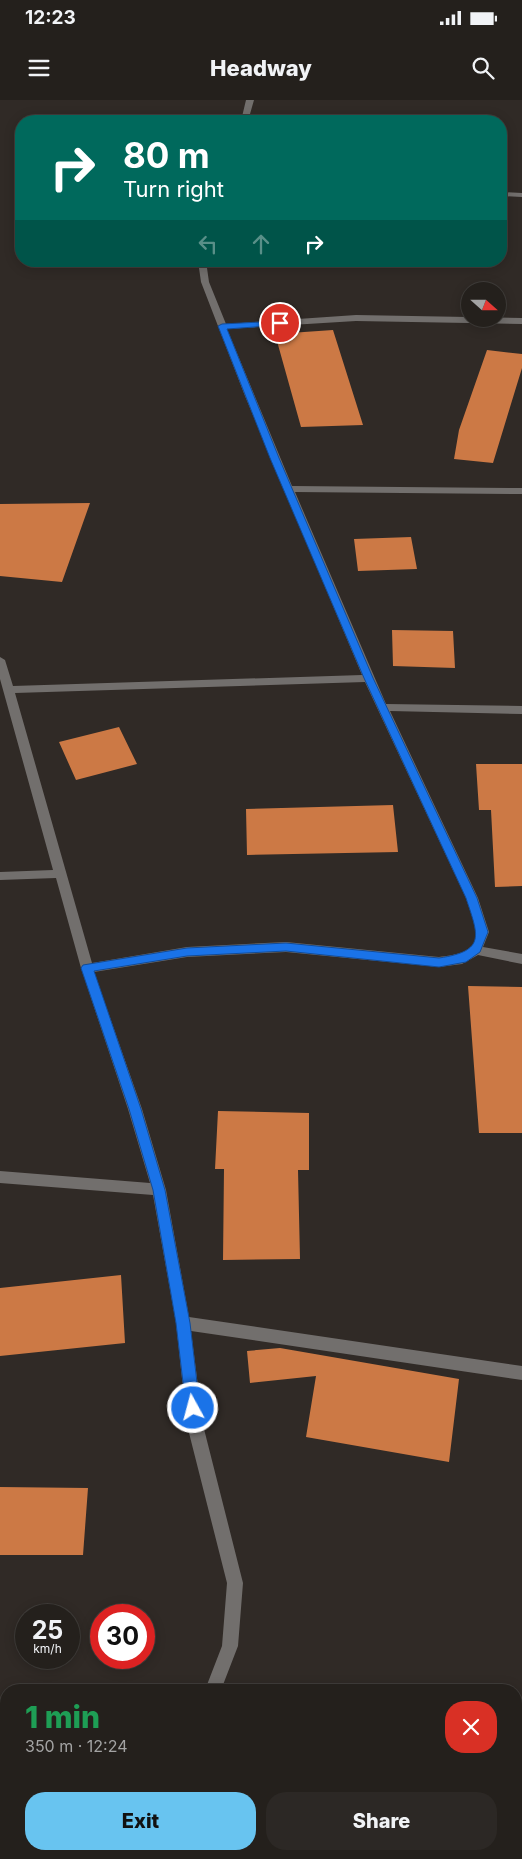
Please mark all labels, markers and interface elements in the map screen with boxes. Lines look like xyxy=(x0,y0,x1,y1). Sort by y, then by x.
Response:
text: 12:23 xyxy=(25,6,76,29)
icon: menu xyxy=(25,54,53,82)
icon: search xyxy=(469,54,497,82)
text: Headway xyxy=(210,55,312,81)
text: 80 m xyxy=(123,134,210,176)
icon: right xyxy=(40,135,105,200)
text: Turn right xyxy=(123,176,224,202)
icon: left xyxy=(194,230,222,258)
icon: ahead xyxy=(247,230,275,258)
icon: right xyxy=(300,230,328,258)
north arrow xyxy=(461,282,506,328)
map controls xyxy=(461,282,506,327)
pin xyxy=(259,302,301,344)
icon: arrive xyxy=(266,309,294,337)
position arrow xyxy=(166,1381,218,1433)
speed limit sign: 30 xyxy=(90,1604,155,1669)
text: 25 xyxy=(32,1615,63,1645)
text: km/h xyxy=(33,1641,62,1656)
text: 1 min xyxy=(25,1699,100,1735)
button: close xyxy=(445,1701,497,1753)
text: 350 m · 12:24 xyxy=(25,1736,128,1756)
button: Exit xyxy=(25,1792,256,1850)
button: Share xyxy=(266,1792,497,1850)

